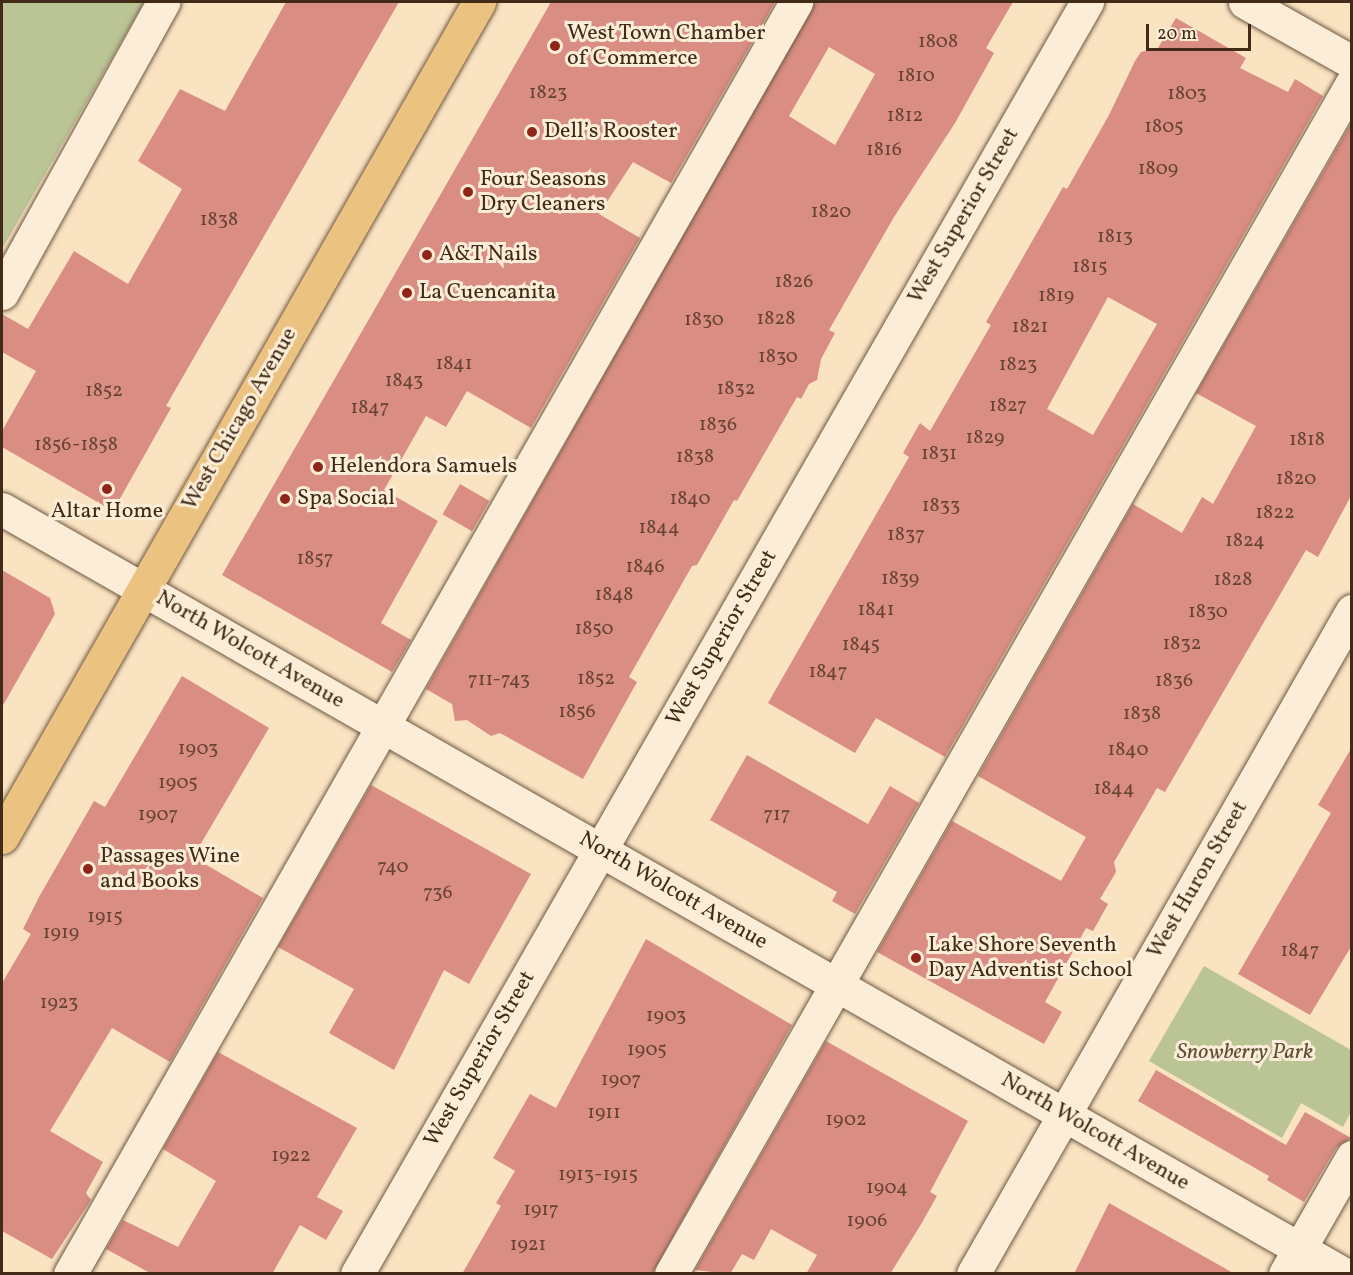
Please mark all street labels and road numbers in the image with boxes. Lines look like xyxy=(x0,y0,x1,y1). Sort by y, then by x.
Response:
street label: West Superior Street xyxy=(903,123,1025,309)
street label: West Chicago Avenue xyxy=(177,323,303,515)
street label: West Superior Street xyxy=(661,545,783,731)
street label: North Wolcott Avenue xyxy=(151,585,349,715)
street label: West Huron Street xyxy=(1142,797,1254,963)
street label: North Wolcott Avenue xyxy=(574,826,772,956)
street label: West Superior Street xyxy=(419,966,541,1152)
street label: North Wolcott Avenue xyxy=(996,1067,1194,1197)

